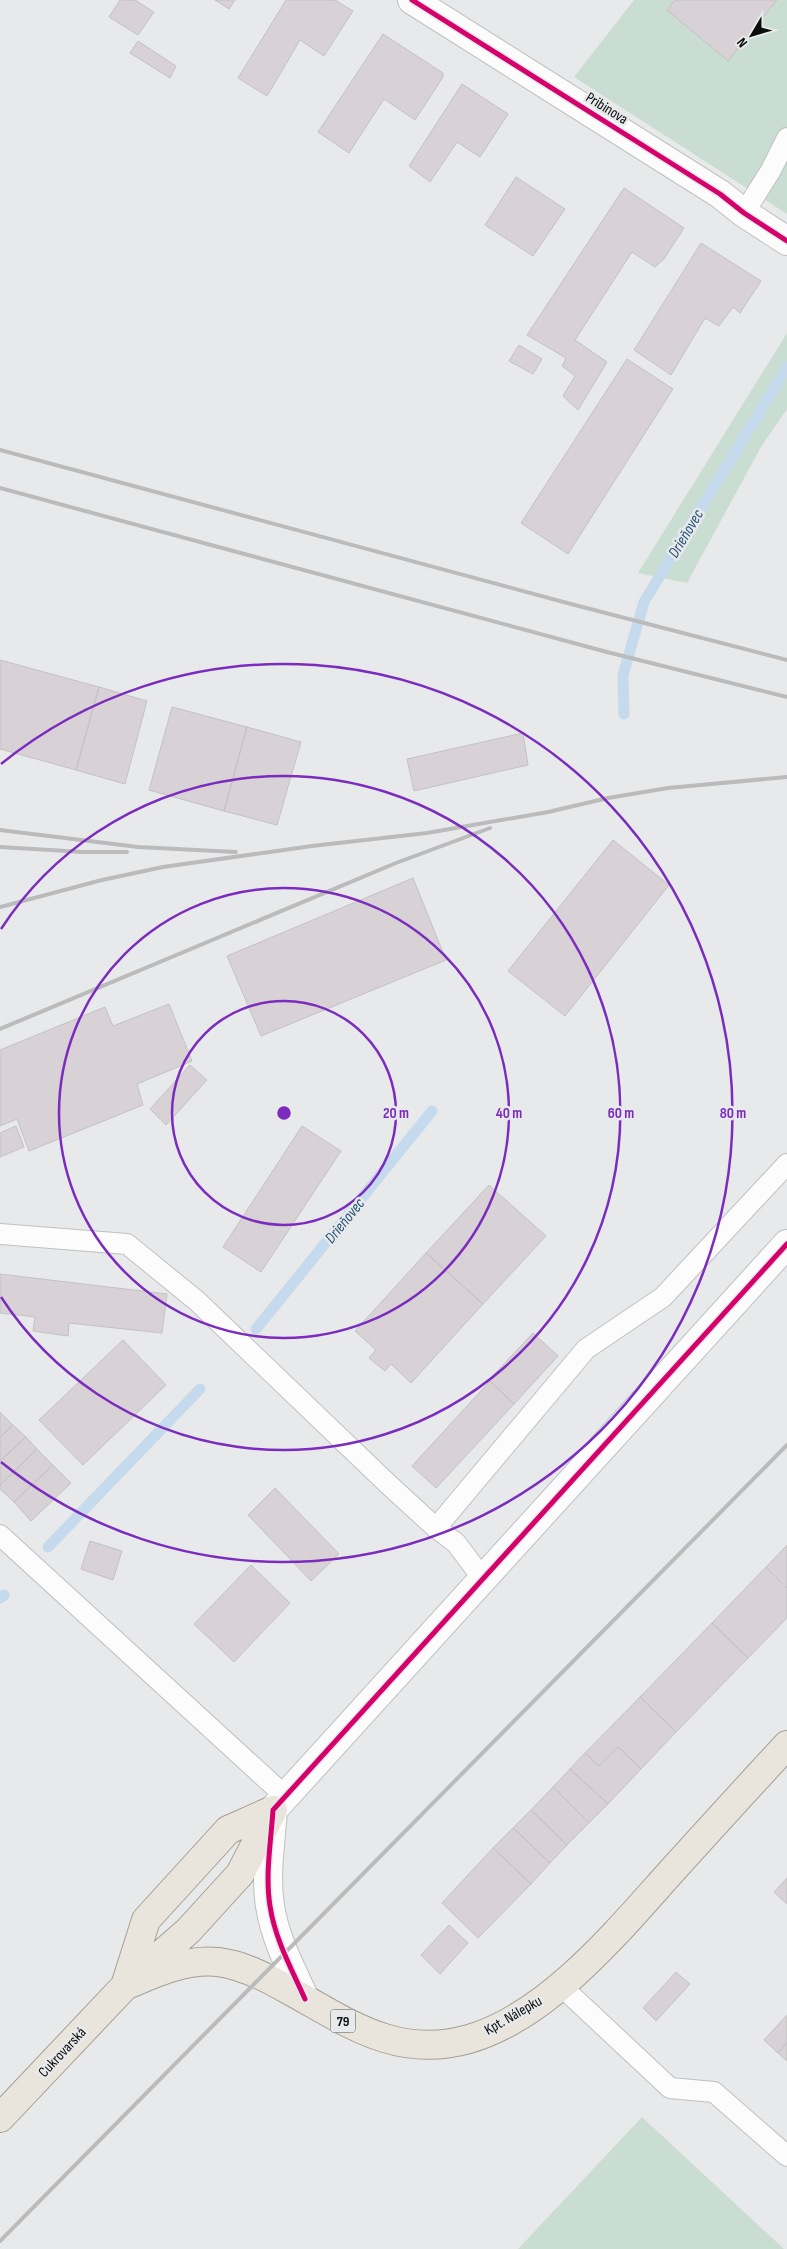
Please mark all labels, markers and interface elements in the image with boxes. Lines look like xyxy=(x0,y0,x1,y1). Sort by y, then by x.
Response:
north arrow xyxy=(727,10,777,60)
text: N xyxy=(733,35,751,51)
street label: Pribinova xyxy=(582,88,632,129)
water label: Drieňovec xyxy=(665,506,708,561)
centre of rings xyxy=(275,1104,293,1122)
text: 20 m xyxy=(383,1104,409,1123)
text: 40 m xyxy=(496,1104,522,1123)
text: 60 m xyxy=(608,1104,634,1123)
text: 80 m xyxy=(720,1104,746,1123)
water label: Drieňovec xyxy=(321,1194,370,1247)
street label: Kpt. Nálepku xyxy=(481,1991,545,2040)
road number: 79 xyxy=(330,2010,356,2032)
street label: Cukrovarská xyxy=(34,2023,91,2081)

